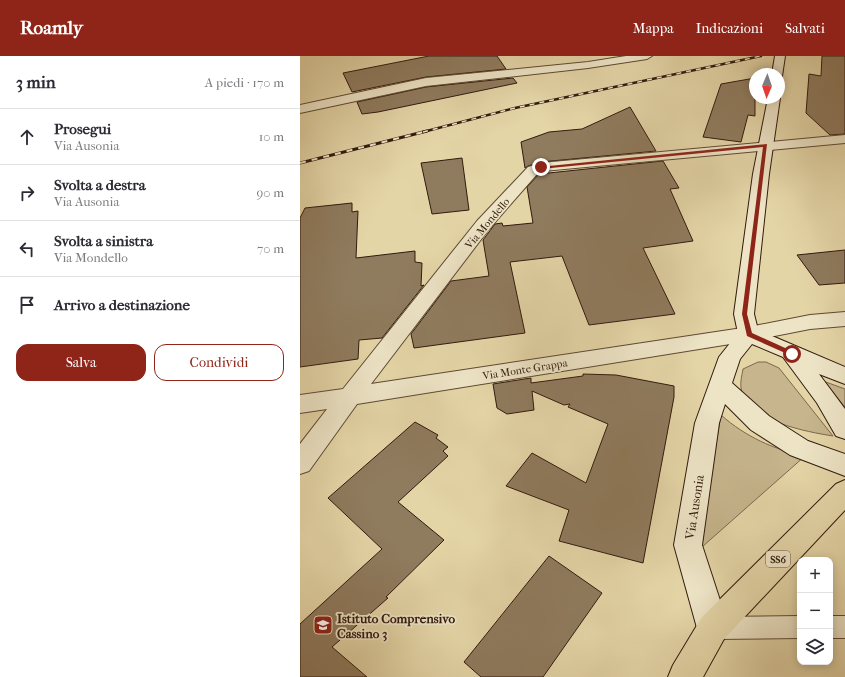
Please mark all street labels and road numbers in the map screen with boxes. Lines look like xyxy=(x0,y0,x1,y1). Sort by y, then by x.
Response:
street label: Via Mondello xyxy=(462,195,513,252)
street label: Via Monte Grappa xyxy=(481,356,569,383)
street label: Via Ausonia xyxy=(682,473,707,542)
road number: SS6 xyxy=(766,551,790,567)

